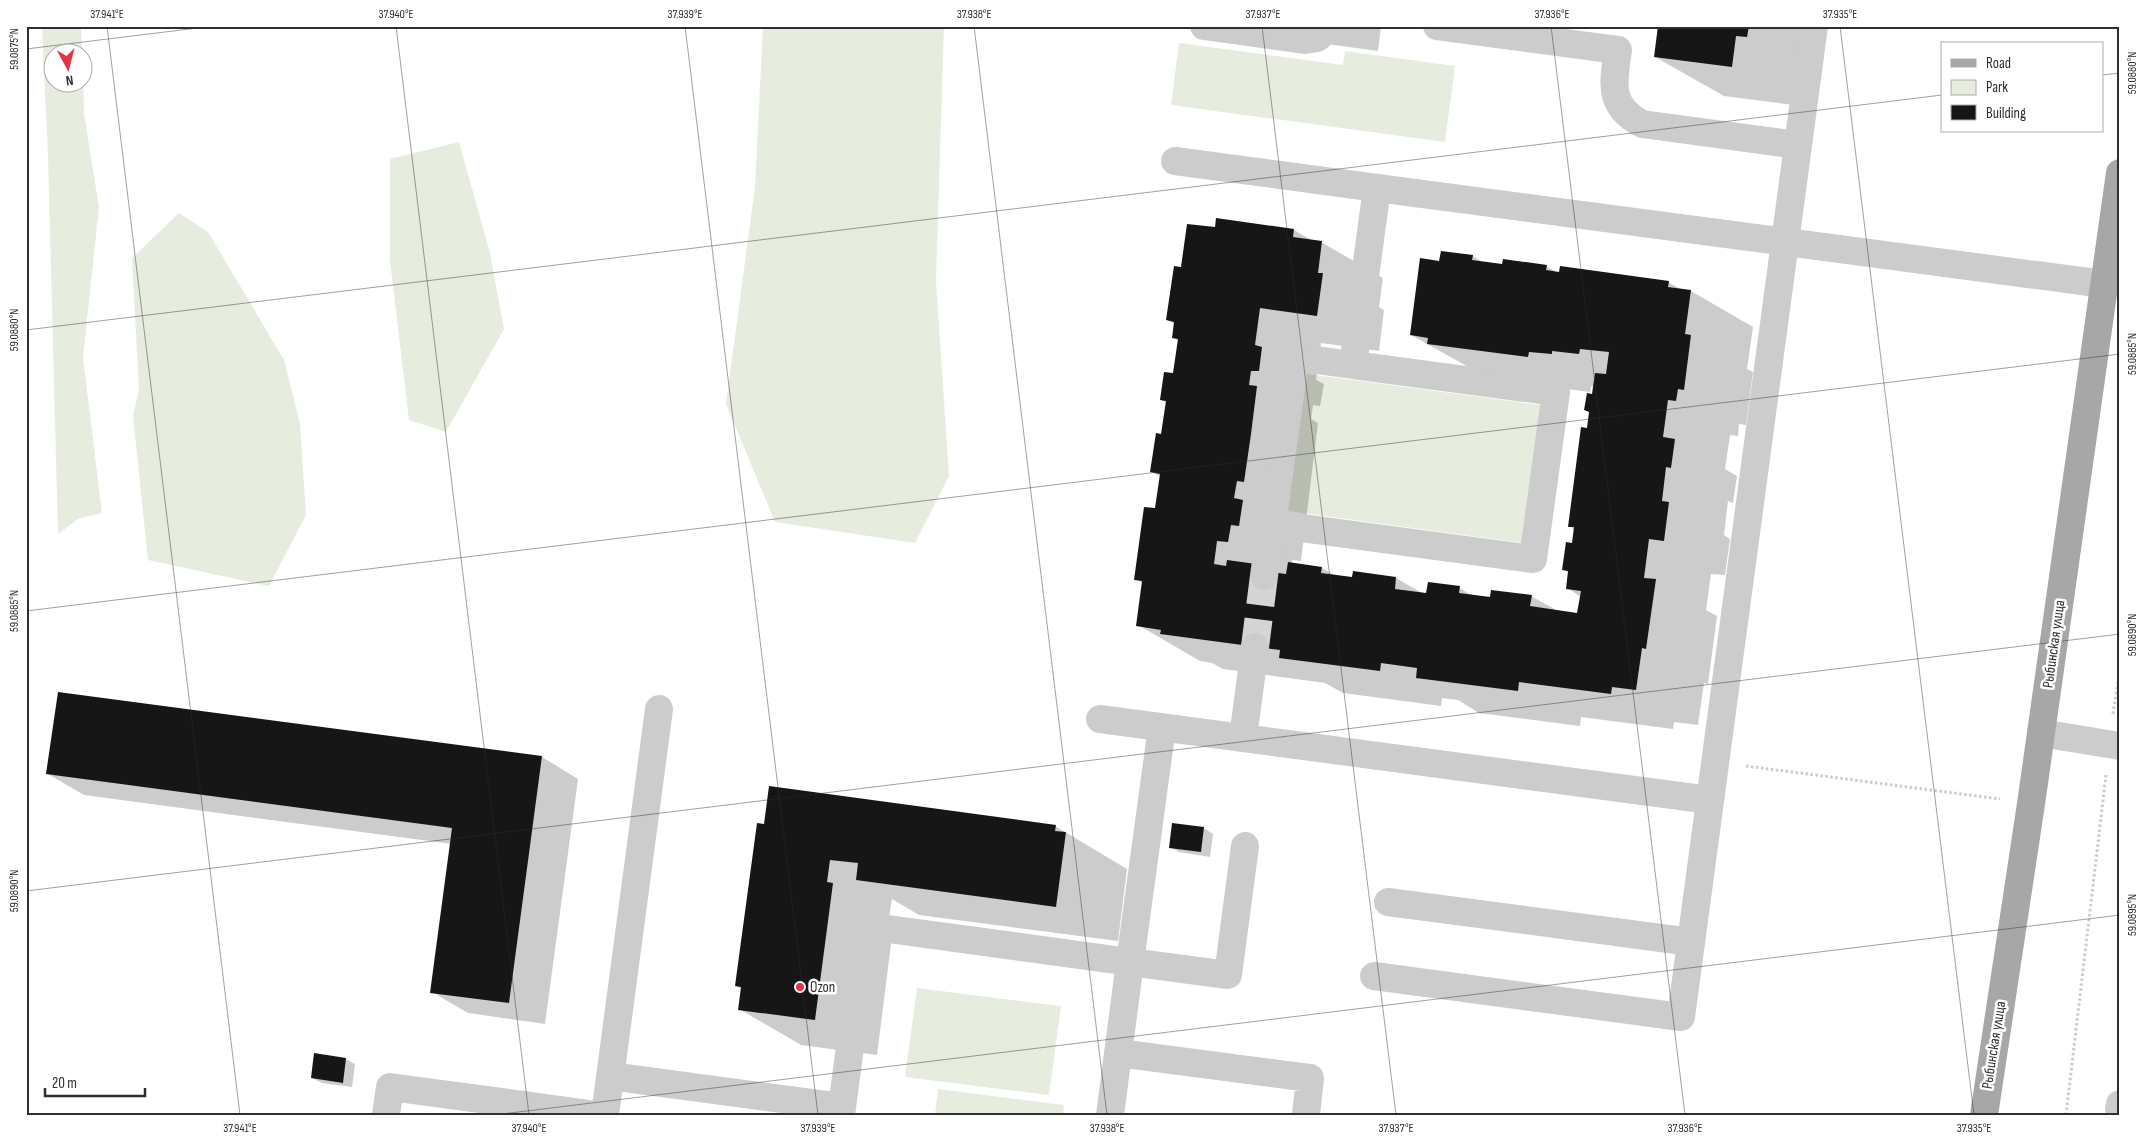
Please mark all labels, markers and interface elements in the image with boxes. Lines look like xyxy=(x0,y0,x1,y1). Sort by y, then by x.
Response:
text: 37.941°E xyxy=(90,7,124,22)
text: 37.940°E xyxy=(379,7,414,22)
text: 37.939°E xyxy=(668,7,703,22)
text: 37.938°E xyxy=(957,7,991,22)
text: 37.937°E xyxy=(1246,7,1280,22)
text: 37.936°E xyxy=(1535,7,1569,22)
text: 37.935°E xyxy=(1823,7,1857,22)
text: 59.0875°N xyxy=(7,28,22,70)
north arrow xyxy=(42,42,92,92)
legend xyxy=(1941,42,2104,132)
text: 59.0880°N xyxy=(2125,52,2140,94)
text: Road xyxy=(1986,54,2011,73)
text: N xyxy=(65,72,74,89)
text: Park xyxy=(1986,78,2008,97)
text: Building xyxy=(1986,104,2026,123)
text: 59.0880°N xyxy=(7,309,22,351)
text: 59.0885°N xyxy=(2125,333,2140,375)
text: 59.0885°N xyxy=(7,590,22,632)
street label: Рыбинская улица xyxy=(2038,599,2070,689)
text: 59.0890°N xyxy=(2125,614,2140,656)
text: 59.0890°N xyxy=(7,870,22,912)
text: 59.0895°N xyxy=(2125,894,2140,936)
place label: Ozon xyxy=(810,978,835,997)
marker: Ozon xyxy=(794,981,806,993)
street label: Рыбинская улица xyxy=(1978,1000,2010,1090)
scale bar xyxy=(45,1066,145,1098)
text: 20 m xyxy=(52,1074,77,1093)
text: 37.941°E xyxy=(223,1121,257,1136)
text: 37.940°E xyxy=(512,1121,547,1136)
text: 37.939°E xyxy=(801,1121,836,1136)
text: 37.938°E xyxy=(1090,1121,1124,1136)
text: 37.937°E xyxy=(1379,1121,1413,1136)
text: 37.936°E xyxy=(1668,1121,1702,1136)
text: 37.935°E xyxy=(1957,1121,1991,1136)

